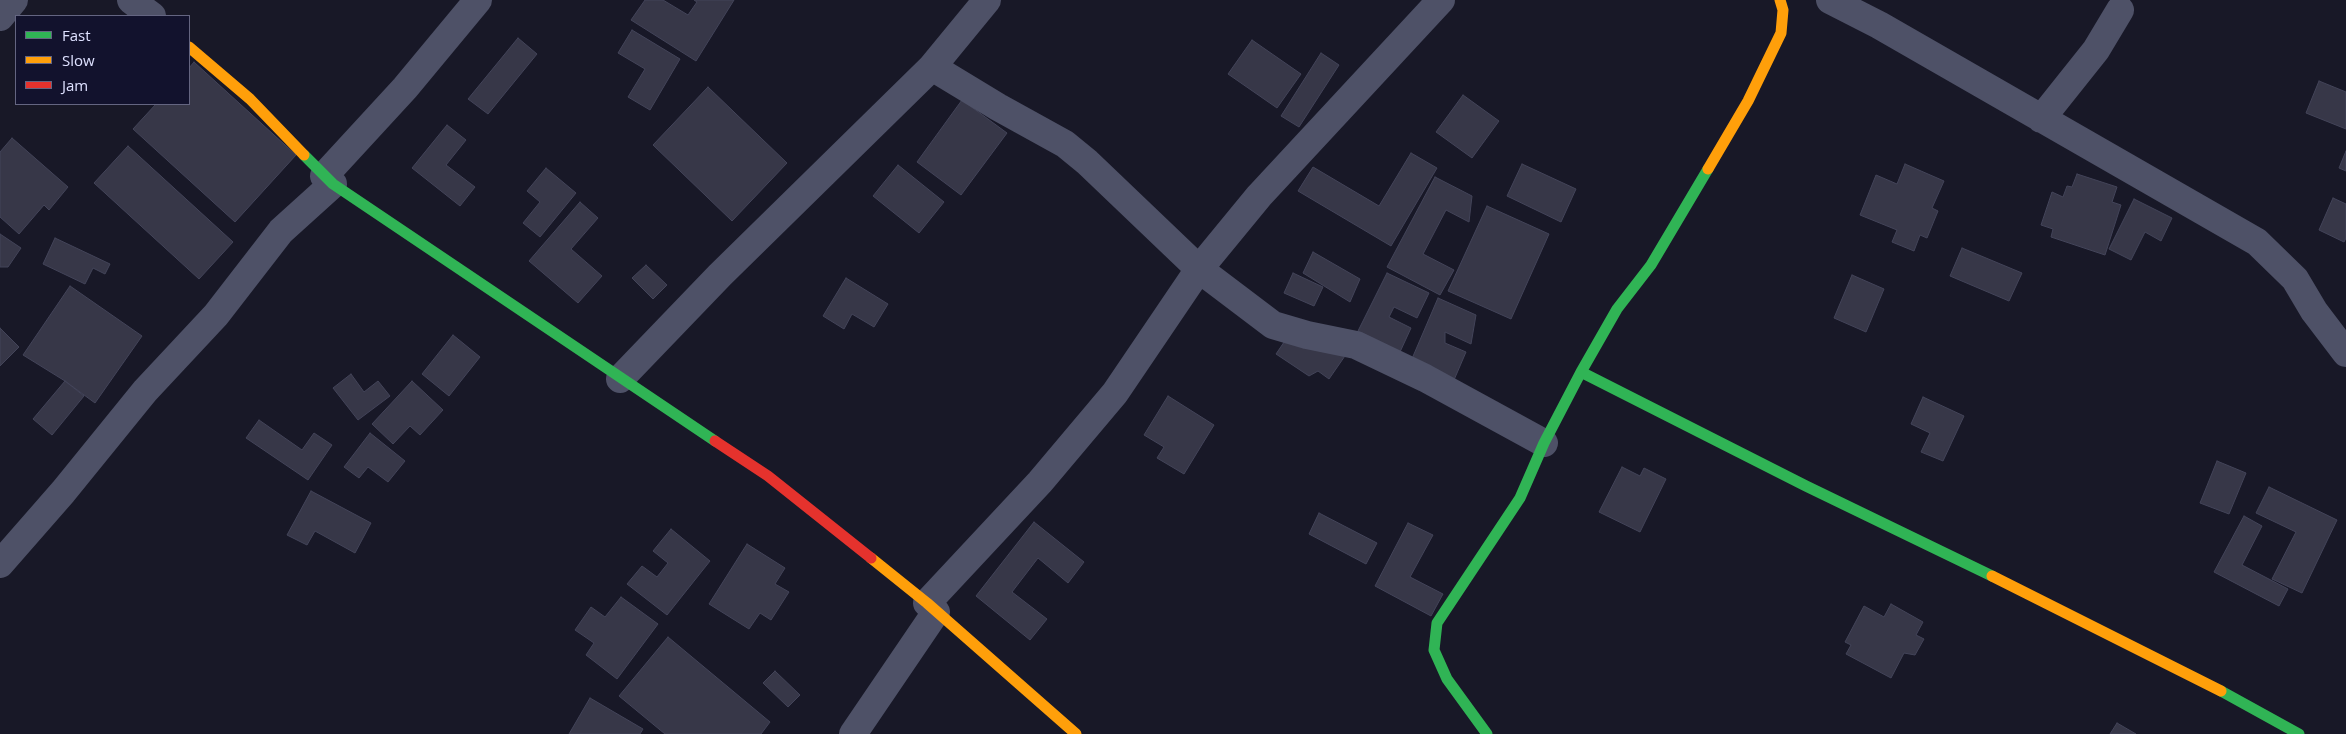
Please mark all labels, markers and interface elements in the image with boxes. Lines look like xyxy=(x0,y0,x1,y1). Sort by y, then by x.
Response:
legend xyxy=(15,15,190,105)
text: Fast xyxy=(62,25,91,45)
text: Slow xyxy=(62,50,95,70)
text: Jam xyxy=(62,75,88,95)

